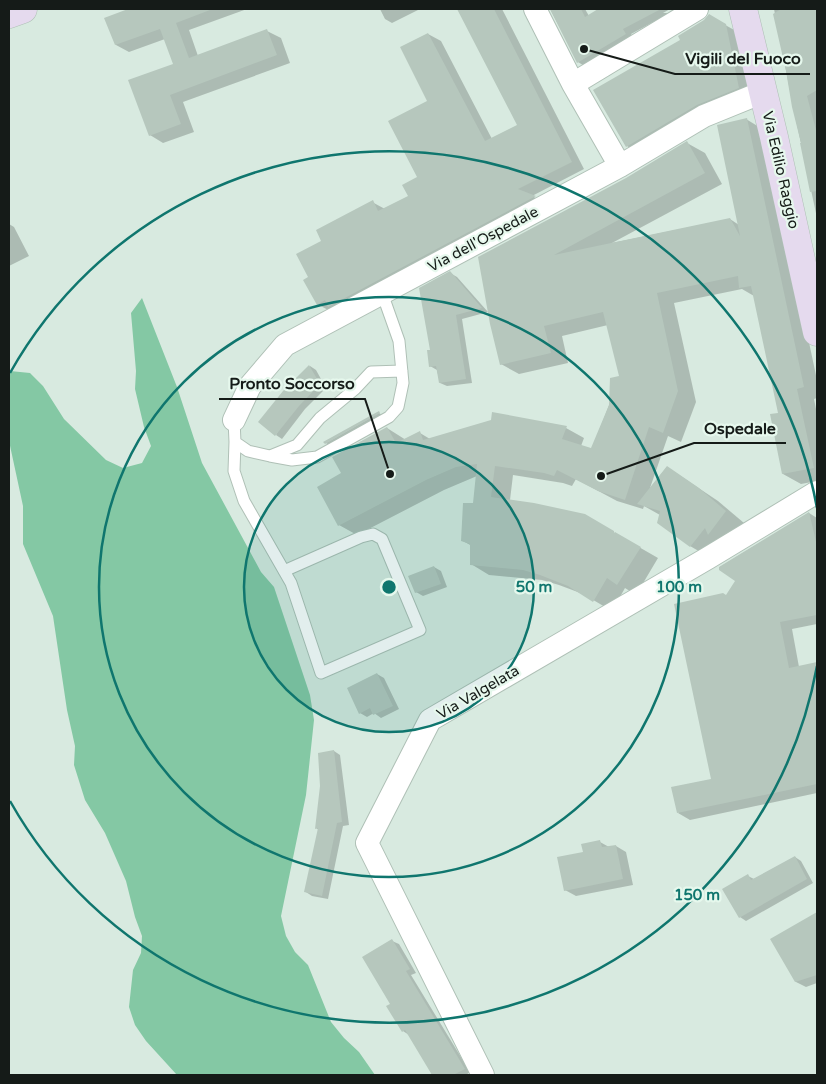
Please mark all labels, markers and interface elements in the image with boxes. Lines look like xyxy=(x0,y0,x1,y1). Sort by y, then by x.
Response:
callout: Vigili del Fuoco xyxy=(675,43,810,74)
text: Vigili del Fuoco xyxy=(685,49,801,69)
street label: Via Edilio Raggio xyxy=(759,109,803,231)
street label: Via dell'Ospedale xyxy=(425,202,541,276)
callout: Pronto Soccorso xyxy=(219,368,365,399)
text: Pronto Soccorso xyxy=(229,374,355,394)
callout: Ospedale xyxy=(694,412,786,443)
text: Ospedale xyxy=(704,419,776,439)
centre of rings xyxy=(380,578,398,596)
text: 50 m xyxy=(516,578,552,596)
text: 100 m xyxy=(656,578,702,596)
street label: Via Valgelata xyxy=(434,661,522,723)
text: 150 m xyxy=(674,886,720,904)

